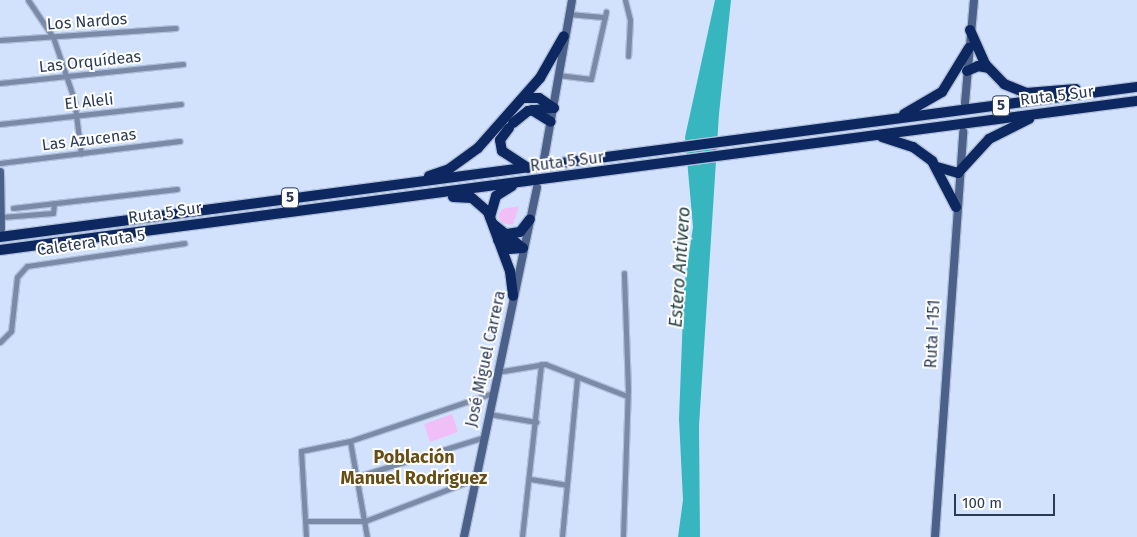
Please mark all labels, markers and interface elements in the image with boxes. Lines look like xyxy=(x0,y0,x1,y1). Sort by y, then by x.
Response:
street label: Los Nardos xyxy=(46,10,128,34)
street label: Las Orquídeas xyxy=(38,47,142,77)
street label: Ruta 5 Sur xyxy=(1019,82,1095,110)
street label: El Aleli xyxy=(64,90,114,114)
road number: 5 xyxy=(991,94,1011,118)
street label: Las Azucenas xyxy=(41,125,137,155)
street label: Ruta 5 Sur xyxy=(529,148,605,176)
road number: 5 xyxy=(280,186,300,210)
street label: Ruta 5 Sur xyxy=(127,198,203,228)
water label: Estero Antivero xyxy=(665,206,695,328)
street label: Caletera Ruta 5 xyxy=(36,226,146,260)
street label: José Miguel Carrera xyxy=(462,289,510,429)
street label: Ruta I-151 xyxy=(922,299,944,369)
district label: Población Manuel Rodríguez xyxy=(341,447,487,489)
scale bar xyxy=(957,484,1058,516)
text: 100 m xyxy=(962,494,1002,512)

